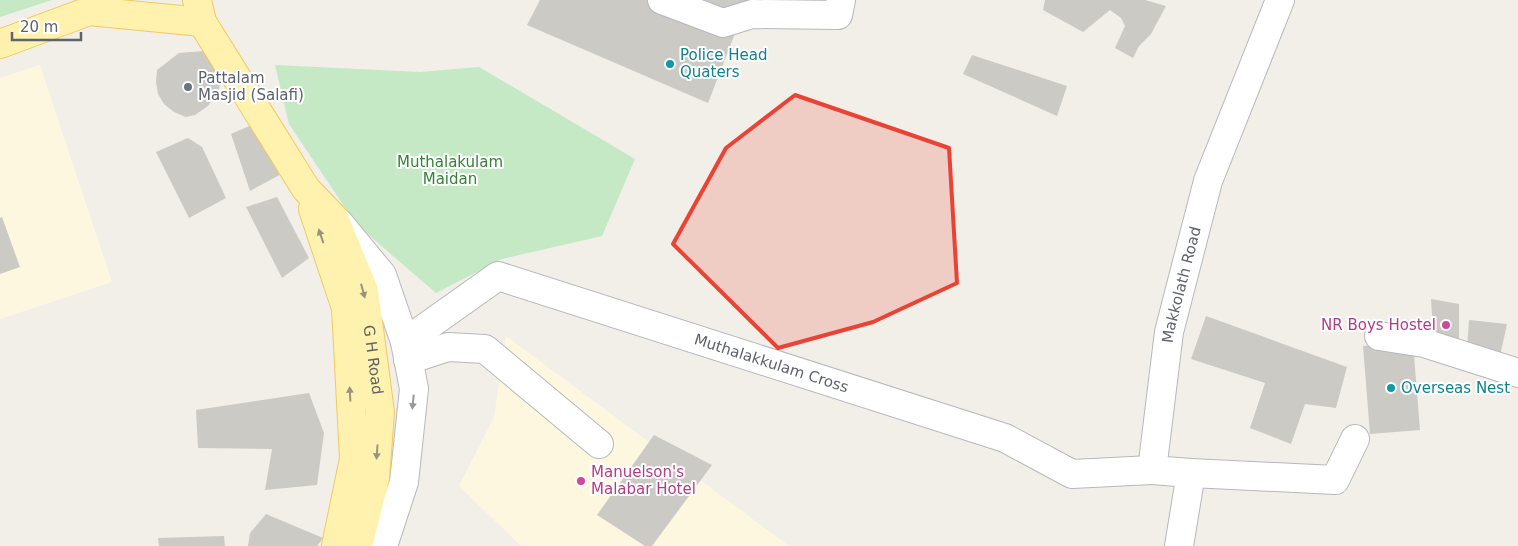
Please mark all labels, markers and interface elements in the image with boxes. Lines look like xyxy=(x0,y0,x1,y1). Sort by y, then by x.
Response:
scale bar xyxy=(12,10,81,42)
text: 20 m xyxy=(20,18,58,36)
place label: Police Head Quaters xyxy=(680,46,768,81)
marker: Police Head Quaters xyxy=(664,58,676,70)
place label: Pattalam Masjid (Salafi) xyxy=(198,69,304,104)
marker: Pattalam Masjid (Salafi) xyxy=(182,81,194,93)
park label: Muthalakulam Maidan xyxy=(397,153,503,188)
street label: Makkolath Road xyxy=(1159,225,1205,344)
one-way arrow xyxy=(317,228,325,243)
one-way arrow xyxy=(359,283,367,298)
place label: NR Boys Hostel xyxy=(1321,316,1436,334)
marker: NR Boys Hostel xyxy=(1440,319,1452,331)
street label: G H Road xyxy=(360,324,387,396)
street label: Muthalakkulam Cross xyxy=(692,330,851,396)
place label: Overseas Nest xyxy=(1401,379,1510,397)
marker: Overseas Nest xyxy=(1385,382,1397,394)
one-way arrow xyxy=(346,386,354,402)
one-way arrow xyxy=(409,395,417,411)
one-way arrow xyxy=(373,444,381,460)
place label: Manuelson's Malabar Hotel xyxy=(591,463,696,498)
marker: Manuelson's Malabar Hotel xyxy=(575,475,587,487)

